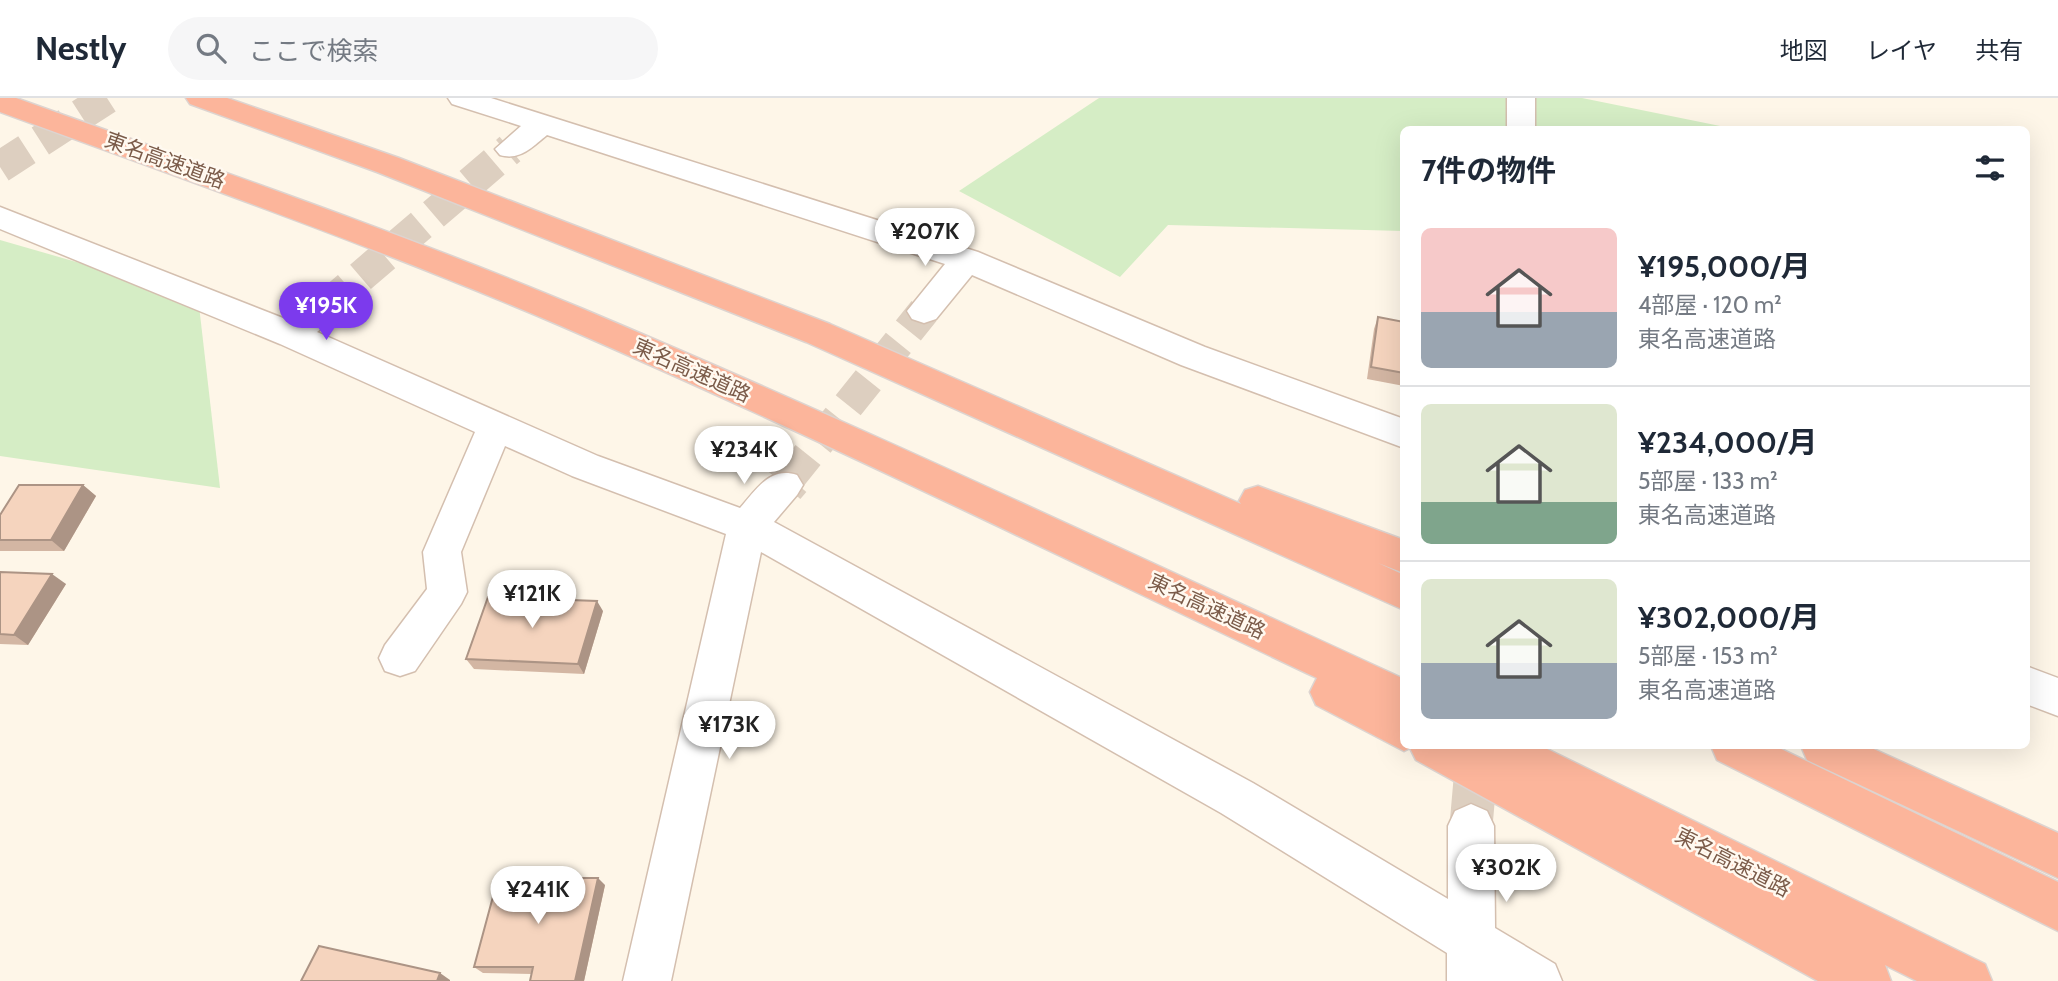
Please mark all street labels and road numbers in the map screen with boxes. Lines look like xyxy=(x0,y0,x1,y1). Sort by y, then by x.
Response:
street label: 東名高速道路 xyxy=(102,127,228,193)
street label: 東名高速道路 xyxy=(629,333,755,407)
street label: 東名高速道路 xyxy=(1145,568,1269,644)
street label: 東名高速道路 xyxy=(1671,822,1795,902)

